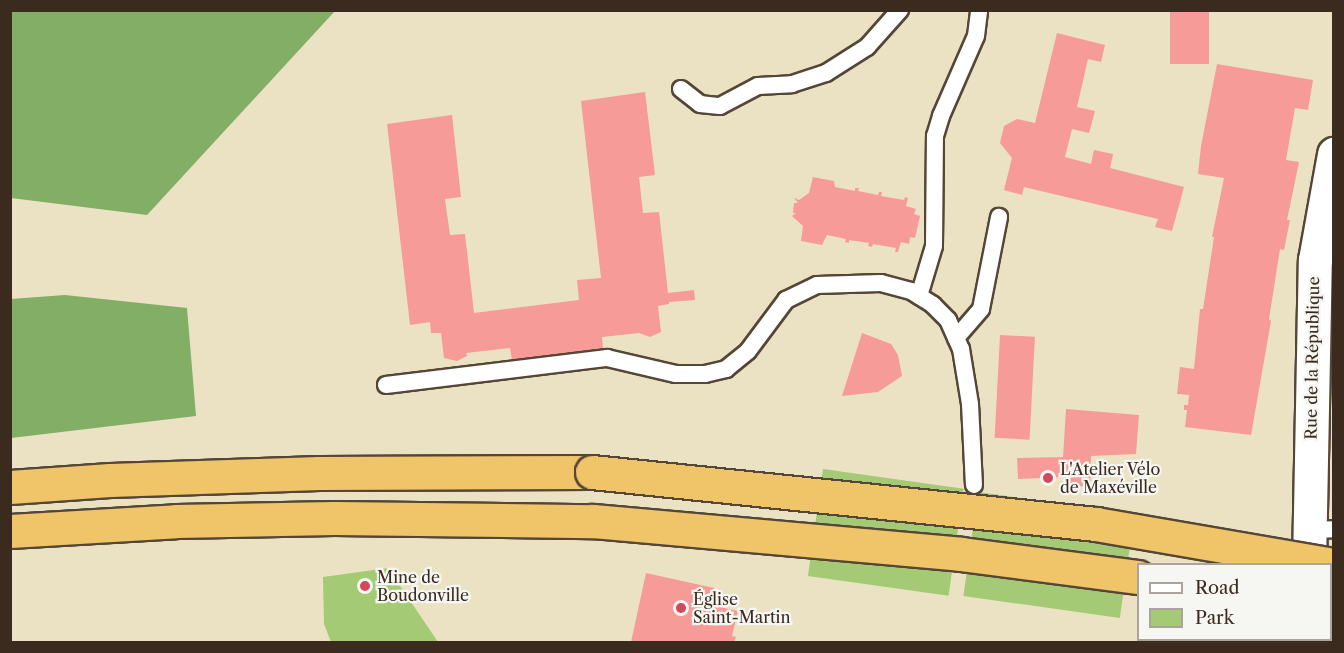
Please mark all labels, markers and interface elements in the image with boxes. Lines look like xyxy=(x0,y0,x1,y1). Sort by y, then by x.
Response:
street label: Rue de la République xyxy=(1301,276,1323,440)
place label: L'Atelier Vélo de Maxéville xyxy=(1060,459,1161,497)
marker: L'Atelier Vélo de Maxéville xyxy=(1041,471,1055,485)
legend xyxy=(1137,563,1332,641)
place label: Mine de Boudonville xyxy=(377,567,469,605)
text: Road xyxy=(1195,577,1240,599)
marker: Mine de Boudonville xyxy=(358,579,372,593)
place label: Église Saint-Martin xyxy=(693,589,790,627)
marker: Église Saint-Martin xyxy=(674,601,688,615)
text: Park xyxy=(1195,607,1234,629)

